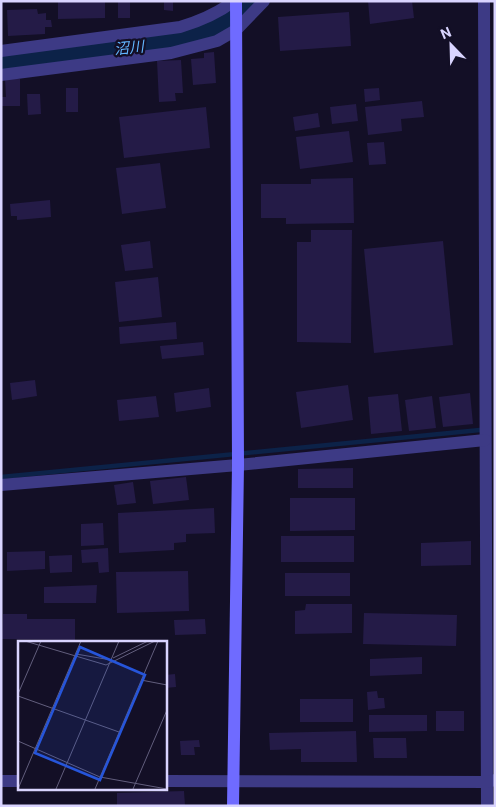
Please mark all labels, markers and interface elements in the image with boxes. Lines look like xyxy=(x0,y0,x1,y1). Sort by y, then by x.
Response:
north arrow xyxy=(426,20,476,70)
text: N xyxy=(438,24,454,42)
water label: 沼川 xyxy=(113,37,147,59)
inset map xyxy=(18,641,166,790)

